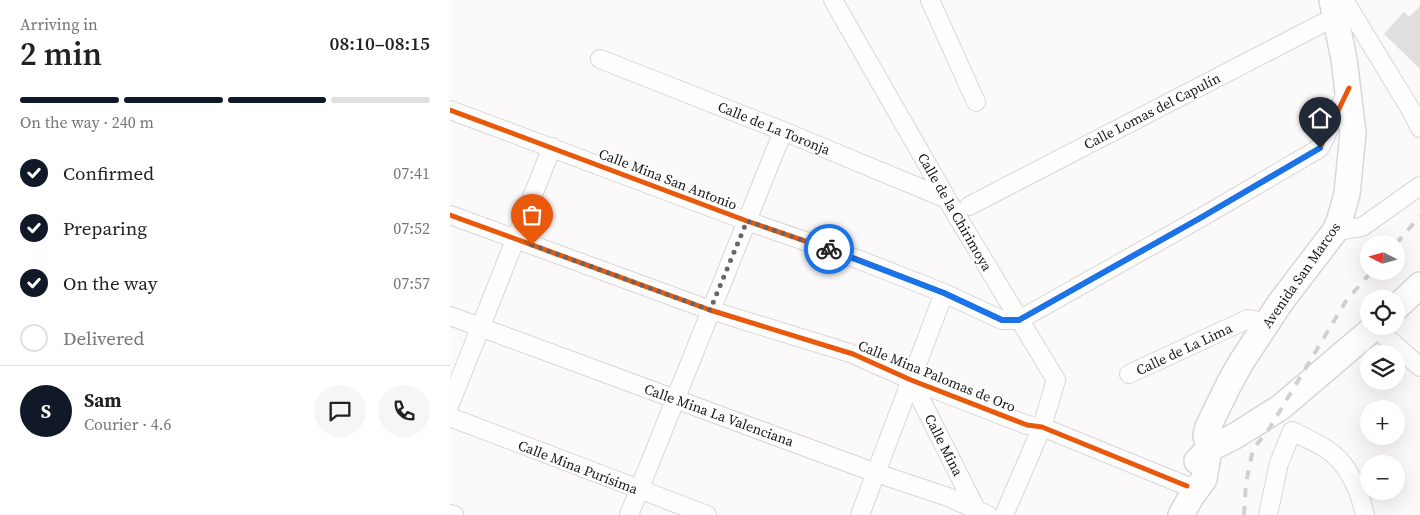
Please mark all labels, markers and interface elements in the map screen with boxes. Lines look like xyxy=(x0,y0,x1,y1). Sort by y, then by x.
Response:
text: Arriving in xyxy=(20,13,98,35)
text: 08:10–08:15 xyxy=(330,30,430,56)
text: 2 min xyxy=(20,32,102,76)
street label: Calle Lomas del Capulín xyxy=(1080,68,1224,154)
street label: Calle de La Toronja xyxy=(715,96,834,160)
pin xyxy=(1299,97,1341,148)
icon: home xyxy=(1306,104,1334,132)
text: On the way · 240 m xyxy=(20,111,154,133)
street label: Calle Mina San Antonio xyxy=(596,143,740,215)
street label: Calle de la Chirimoya xyxy=(913,149,997,275)
icon: check xyxy=(20,159,48,187)
text: Confirmed xyxy=(63,160,154,186)
text: 07:41 xyxy=(393,162,430,184)
pin xyxy=(511,194,553,245)
icon: bag xyxy=(518,201,546,229)
icon: check xyxy=(20,214,48,242)
text: Preparing xyxy=(63,215,147,241)
text: 07:52 xyxy=(393,217,430,239)
street label: Avenida San Marcos xyxy=(1257,218,1345,332)
courier xyxy=(804,224,854,274)
icon: bike xyxy=(815,235,843,263)
north arrow xyxy=(1360,235,1405,280)
map controls xyxy=(1360,235,1405,500)
icon: check xyxy=(20,269,48,297)
text: On the way xyxy=(63,270,158,296)
text: 07:57 xyxy=(393,272,430,294)
button: locate xyxy=(1360,290,1405,335)
street label: Calle de La Lima xyxy=(1133,318,1236,380)
text: Delivered xyxy=(63,325,144,351)
street label: Calle Mina Palomas de Oro xyxy=(855,335,1019,417)
button: layers xyxy=(1360,345,1405,390)
street label: Calle Mina La Valenciana xyxy=(642,379,797,452)
button: chat xyxy=(314,385,366,437)
button: phone xyxy=(378,385,430,437)
text: Sam xyxy=(84,387,122,413)
text: S xyxy=(41,398,51,424)
button: + xyxy=(1360,400,1405,445)
street label: Calle Mina xyxy=(920,411,969,480)
text: Courier · 4.6 xyxy=(84,413,172,435)
street label: Calle Mina Purísima xyxy=(515,435,642,499)
button: − xyxy=(1360,455,1405,500)

